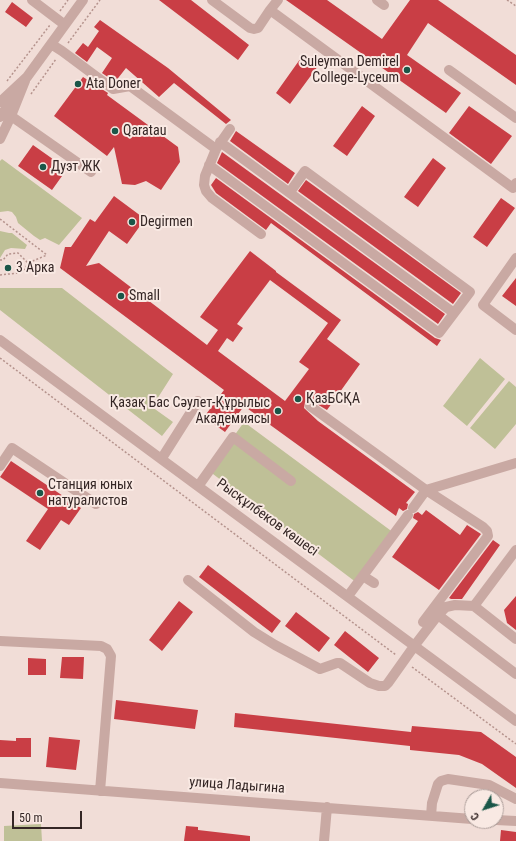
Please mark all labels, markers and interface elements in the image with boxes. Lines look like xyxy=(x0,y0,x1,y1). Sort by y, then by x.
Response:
place label: Suleyman Demirel College-Lyceum xyxy=(300,54,399,86)
marker: Suleyman Demirel College-Lyceum xyxy=(402,65,412,75)
place label: Ata Doner xyxy=(86,76,141,92)
marker: Ata Doner xyxy=(73,79,83,89)
place label: Qaratau xyxy=(123,123,166,139)
marker: Qaratau xyxy=(110,126,120,136)
place label: Дуэт ЖК xyxy=(51,159,100,175)
marker: Дуэт ЖК xyxy=(38,162,48,172)
place label: Degirmen xyxy=(140,214,193,230)
marker: Degirmen xyxy=(127,217,137,227)
place label: 3 Арка xyxy=(16,260,55,276)
marker: 3 Арка xyxy=(3,263,13,273)
place label: Small xyxy=(129,288,160,304)
marker: Small xyxy=(116,291,126,301)
place label: ҚазБСҚА xyxy=(306,391,360,407)
marker: ҚазБСҚА xyxy=(293,394,303,404)
place label: Қазақ Бас Сәулет-Құрылыс Академиясы xyxy=(110,395,270,428)
marker: Қазақ Бас Сәулет-Құрылыс Академиясы xyxy=(273,406,283,416)
street label: Рысқұлбеков көшесі xyxy=(213,476,321,560)
place label: Станция юных натуралистов xyxy=(48,477,133,510)
marker: Станция юных натуралистов xyxy=(35,488,45,498)
street label: улица Ладыгина xyxy=(189,774,285,798)
north arrow xyxy=(464,789,504,829)
scale bar xyxy=(14,803,84,829)
text: С xyxy=(468,810,482,823)
text: 50 m xyxy=(19,811,43,825)

